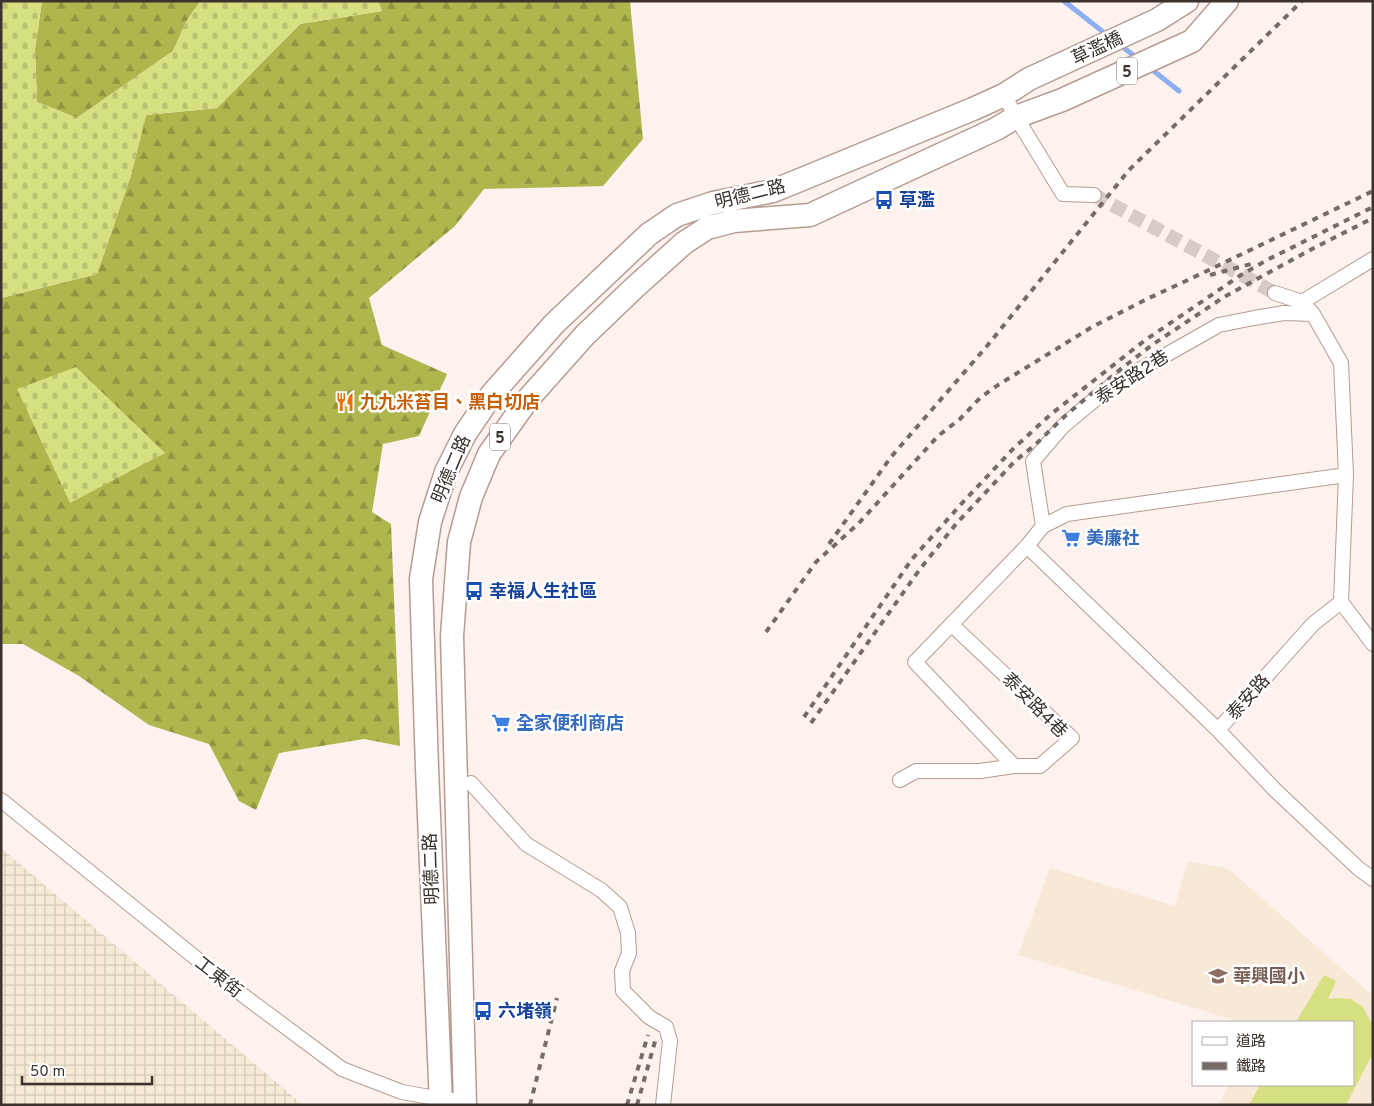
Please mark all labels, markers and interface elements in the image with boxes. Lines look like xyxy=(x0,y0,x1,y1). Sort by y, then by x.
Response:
street label: 草濫橋 xyxy=(1068,28,1127,71)
road number: 5 xyxy=(1117,58,1137,84)
street label: 明德二路 xyxy=(713,176,788,215)
bus stop icon: 草濫 xyxy=(873,189,895,211)
place label: 草濫 xyxy=(899,190,935,213)
street label: 泰安路2巷 xyxy=(1092,346,1174,411)
restaurant icon: 九九米苔目、黑白切店 xyxy=(334,391,356,413)
place label: 九九米苔目、黑白切店 xyxy=(360,392,540,415)
road number: 5 xyxy=(490,424,510,451)
street label: 明德二路 xyxy=(428,432,477,507)
supermarket icon: 美廉社 xyxy=(1060,527,1082,549)
place label: 美廉社 xyxy=(1086,528,1140,551)
bus stop icon: 幸福人生社區 xyxy=(463,580,485,602)
place label: 幸福人生社區 xyxy=(489,581,597,604)
street label: 泰安路4巷 xyxy=(996,669,1071,744)
street label: 泰安路 xyxy=(1223,670,1276,726)
supermarket icon: 全家便利商店 xyxy=(490,712,512,734)
place label: 全家便利商店 xyxy=(516,713,624,736)
street label: 明德二路 xyxy=(420,833,445,905)
street label: 工東街 xyxy=(190,952,246,1004)
school or university icon: 華興國小 xyxy=(1207,965,1229,987)
place label: 華興國小 xyxy=(1233,966,1305,989)
bus stop icon: 六堵嶺 xyxy=(472,1000,494,1022)
place label: 六堵嶺 xyxy=(498,1001,552,1024)
legend xyxy=(1192,1021,1354,1086)
text: 道路 xyxy=(1236,1033,1266,1052)
scale bar xyxy=(22,1054,152,1086)
text: 鐵路 xyxy=(1236,1058,1266,1077)
text: 50 m xyxy=(30,1063,65,1082)

